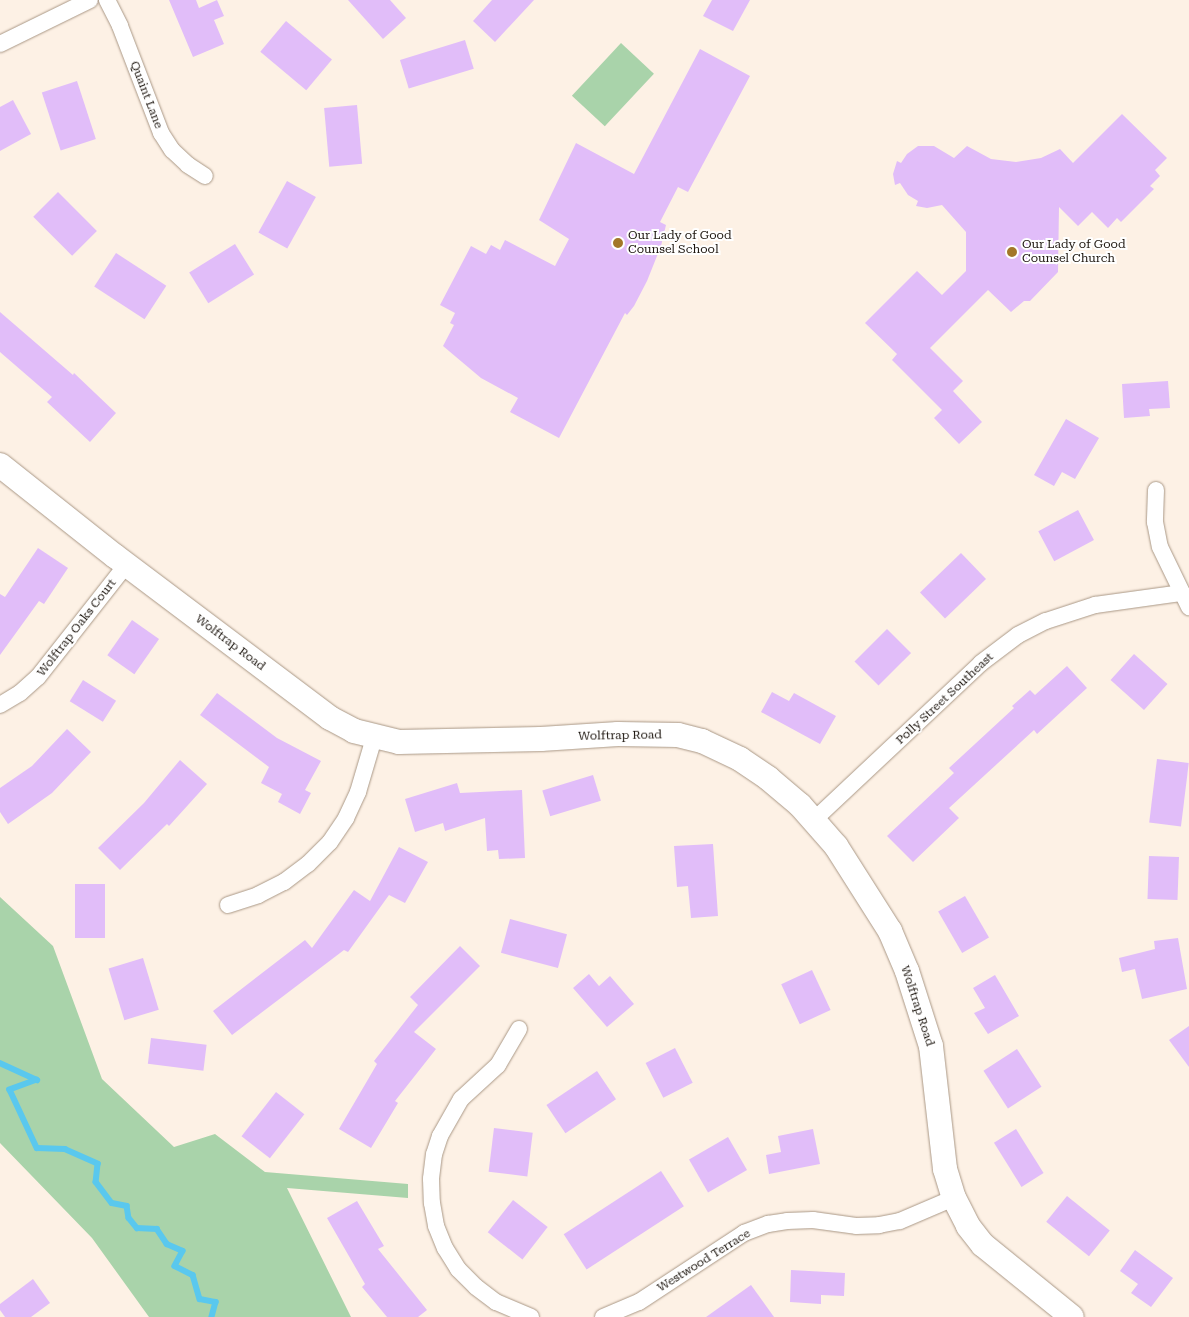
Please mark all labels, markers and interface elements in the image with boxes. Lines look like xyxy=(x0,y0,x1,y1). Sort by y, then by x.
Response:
street label: Quaint Lane xyxy=(127,59,165,131)
place label: Our Lady of Good Counsel School xyxy=(628,229,732,257)
marker: Our Lady of Good Counsel School xyxy=(612,237,624,249)
place label: Our Lady of Good Counsel Church xyxy=(1022,238,1126,266)
marker: Our Lady of Good Counsel Church xyxy=(1006,246,1018,258)
street label: Wolftrap Oaks Court xyxy=(34,576,120,680)
street label: Wolftrap Road xyxy=(192,612,268,674)
street label: Polly Street Southeast xyxy=(893,650,997,748)
street label: Wolftrap Road xyxy=(578,728,662,744)
street label: Wolftrap Road xyxy=(897,964,937,1048)
street label: Westwood Terrace xyxy=(655,1227,753,1295)

